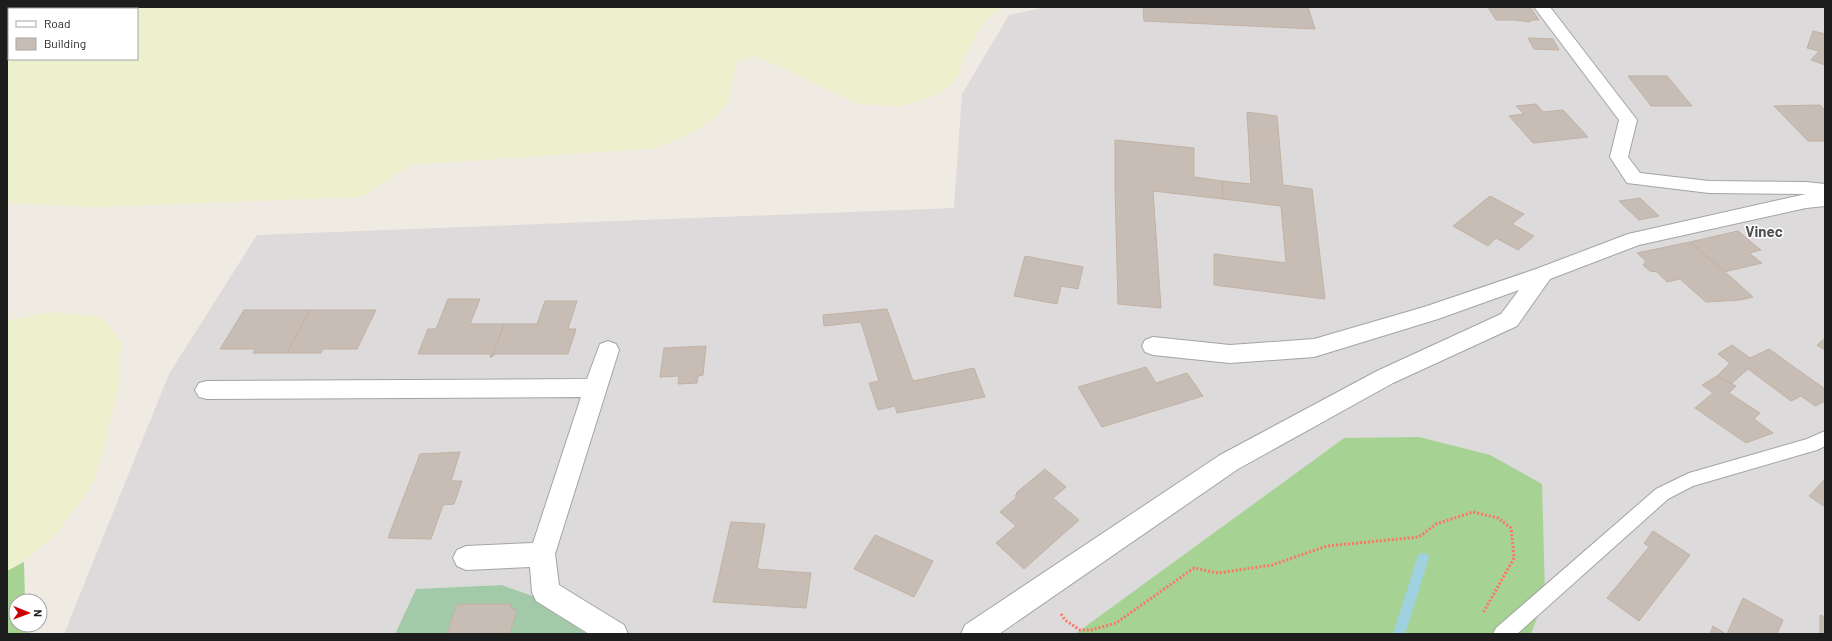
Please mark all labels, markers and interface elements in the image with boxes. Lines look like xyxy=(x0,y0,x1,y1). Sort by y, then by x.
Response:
legend xyxy=(8,8,138,60)
text: Road xyxy=(44,16,71,30)
text: Building xyxy=(44,36,86,50)
district label: Vinec xyxy=(1745,222,1783,240)
north arrow xyxy=(8,593,48,633)
text: N xyxy=(32,609,45,617)

